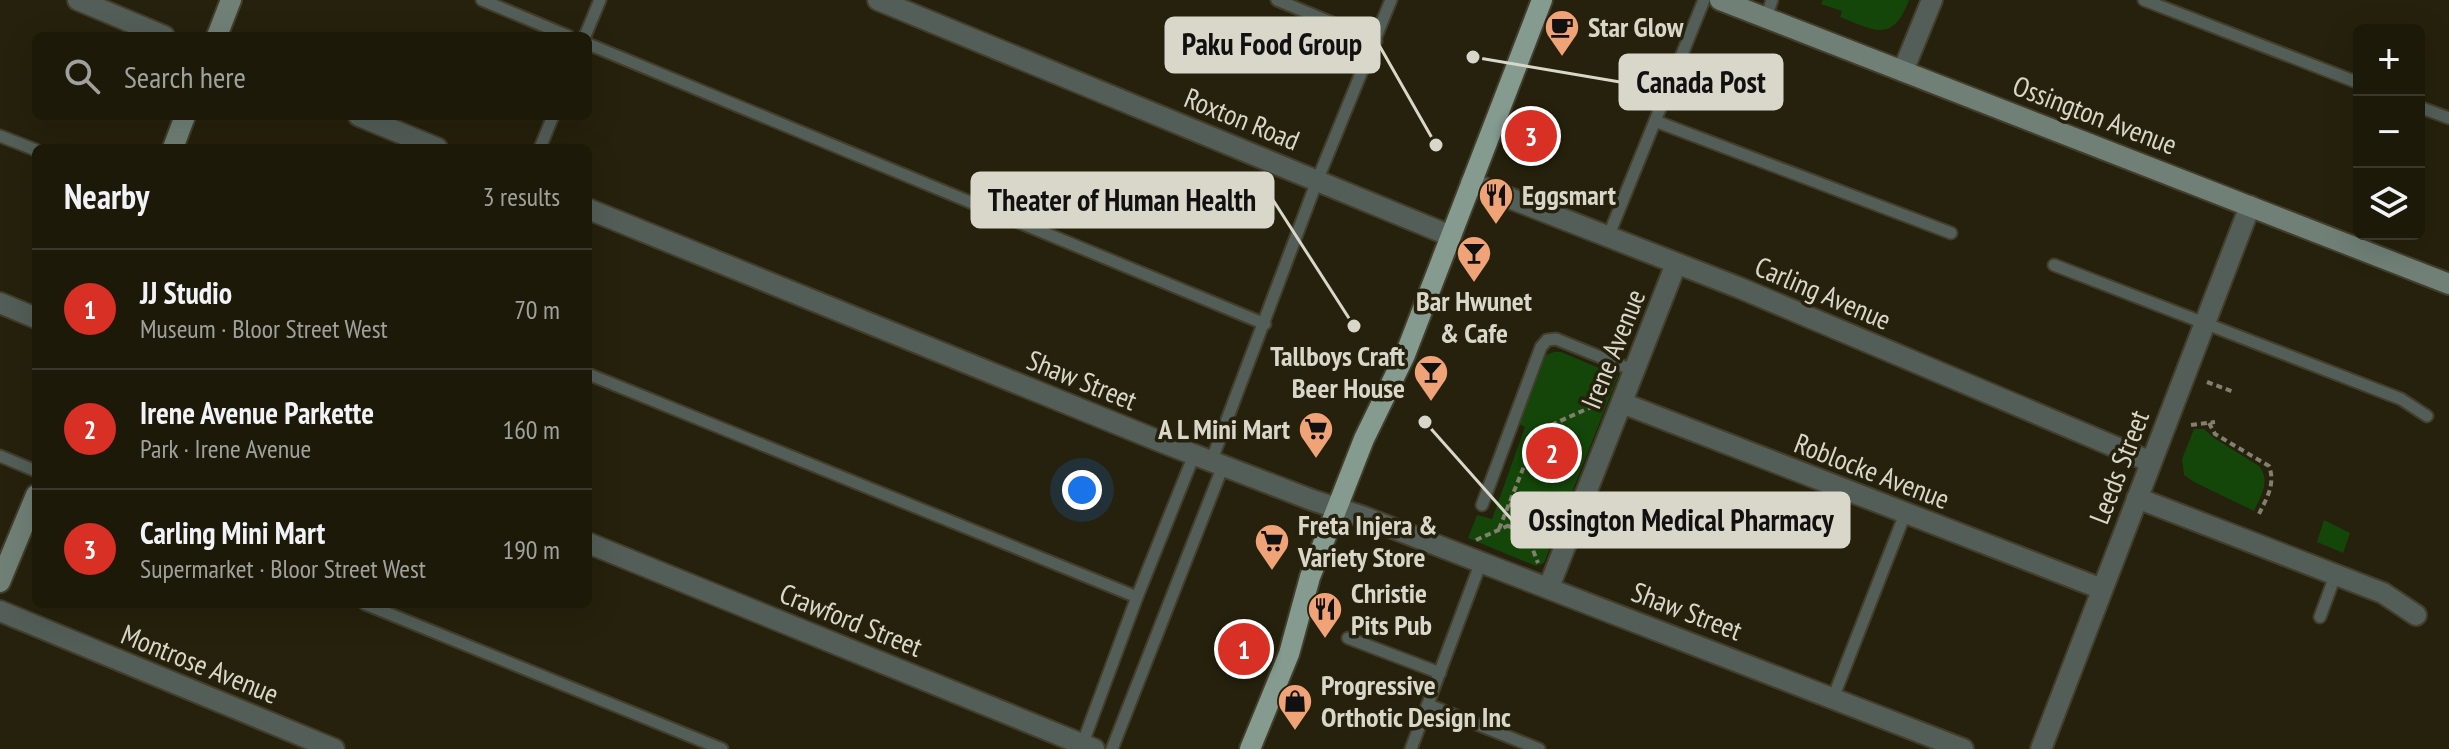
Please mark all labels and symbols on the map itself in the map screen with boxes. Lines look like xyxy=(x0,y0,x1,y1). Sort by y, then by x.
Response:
cafe icon: Star Glow xyxy=(1543,8,1581,58)
place label: Star Glow xyxy=(1588,8,1684,45)
callout: Paku Food Group xyxy=(1166,18,1379,72)
text: Paku Food Group xyxy=(1182,24,1362,63)
callout: Canada Post xyxy=(1620,55,1782,109)
text: Canada Post xyxy=(1636,62,1766,101)
street label: Ossington Avenue xyxy=(2008,66,2182,163)
street label: Roxton Road xyxy=(1179,79,1305,158)
pin: 3 xyxy=(1505,106,1557,166)
callout: Theater of Human Health xyxy=(972,173,1273,227)
restaurant icon: Eggsmart xyxy=(1477,176,1515,226)
place label: Eggsmart xyxy=(1522,176,1616,213)
text: Theater of Human Health xyxy=(988,180,1256,219)
bar icon: Bar Hwunet & Cafe xyxy=(1455,234,1493,284)
street label: Carling Avenue xyxy=(1750,247,1897,338)
place label: Bar Hwunet & Cafe xyxy=(1416,282,1532,351)
street label: Irene Avenue xyxy=(1572,284,1653,414)
place label: Tallboys Craft Beer House xyxy=(1270,337,1405,406)
street label: Shaw Street xyxy=(1022,341,1143,418)
bar icon: Tallboys Craft Beer House xyxy=(1412,353,1450,403)
street label: Leeds Street xyxy=(2080,404,2157,529)
place label: A L Mini Mart xyxy=(1157,410,1290,447)
supermarket icon: A L Mini Mart xyxy=(1297,410,1335,460)
pin: 2 xyxy=(1526,423,1578,483)
street label: Roblocke Avenue xyxy=(1789,424,1955,517)
your location xyxy=(1062,470,1102,510)
callout: Ossington Medical Pharmacy xyxy=(1512,493,1849,547)
text: Ossington Medical Pharmacy xyxy=(1528,500,1835,539)
place label: Freta Injera & Variety Store xyxy=(1297,506,1437,575)
supermarket icon: Freta Injera & Variety Store xyxy=(1253,522,1291,572)
street label: Shaw Street xyxy=(1627,573,1748,649)
street label: Crawford Street xyxy=(774,574,928,665)
place label: Christie Pits Pub xyxy=(1351,574,1432,643)
restaurant icon: Christie Pits Pub xyxy=(1306,590,1344,640)
street label: Montrose Avenue xyxy=(116,615,284,712)
pin: 1 xyxy=(1218,619,1270,679)
place label: Progressive Orthotic Design Inc xyxy=(1321,666,1511,735)
shop icon: Progressive Orthotic Design Inc xyxy=(1276,682,1314,732)

